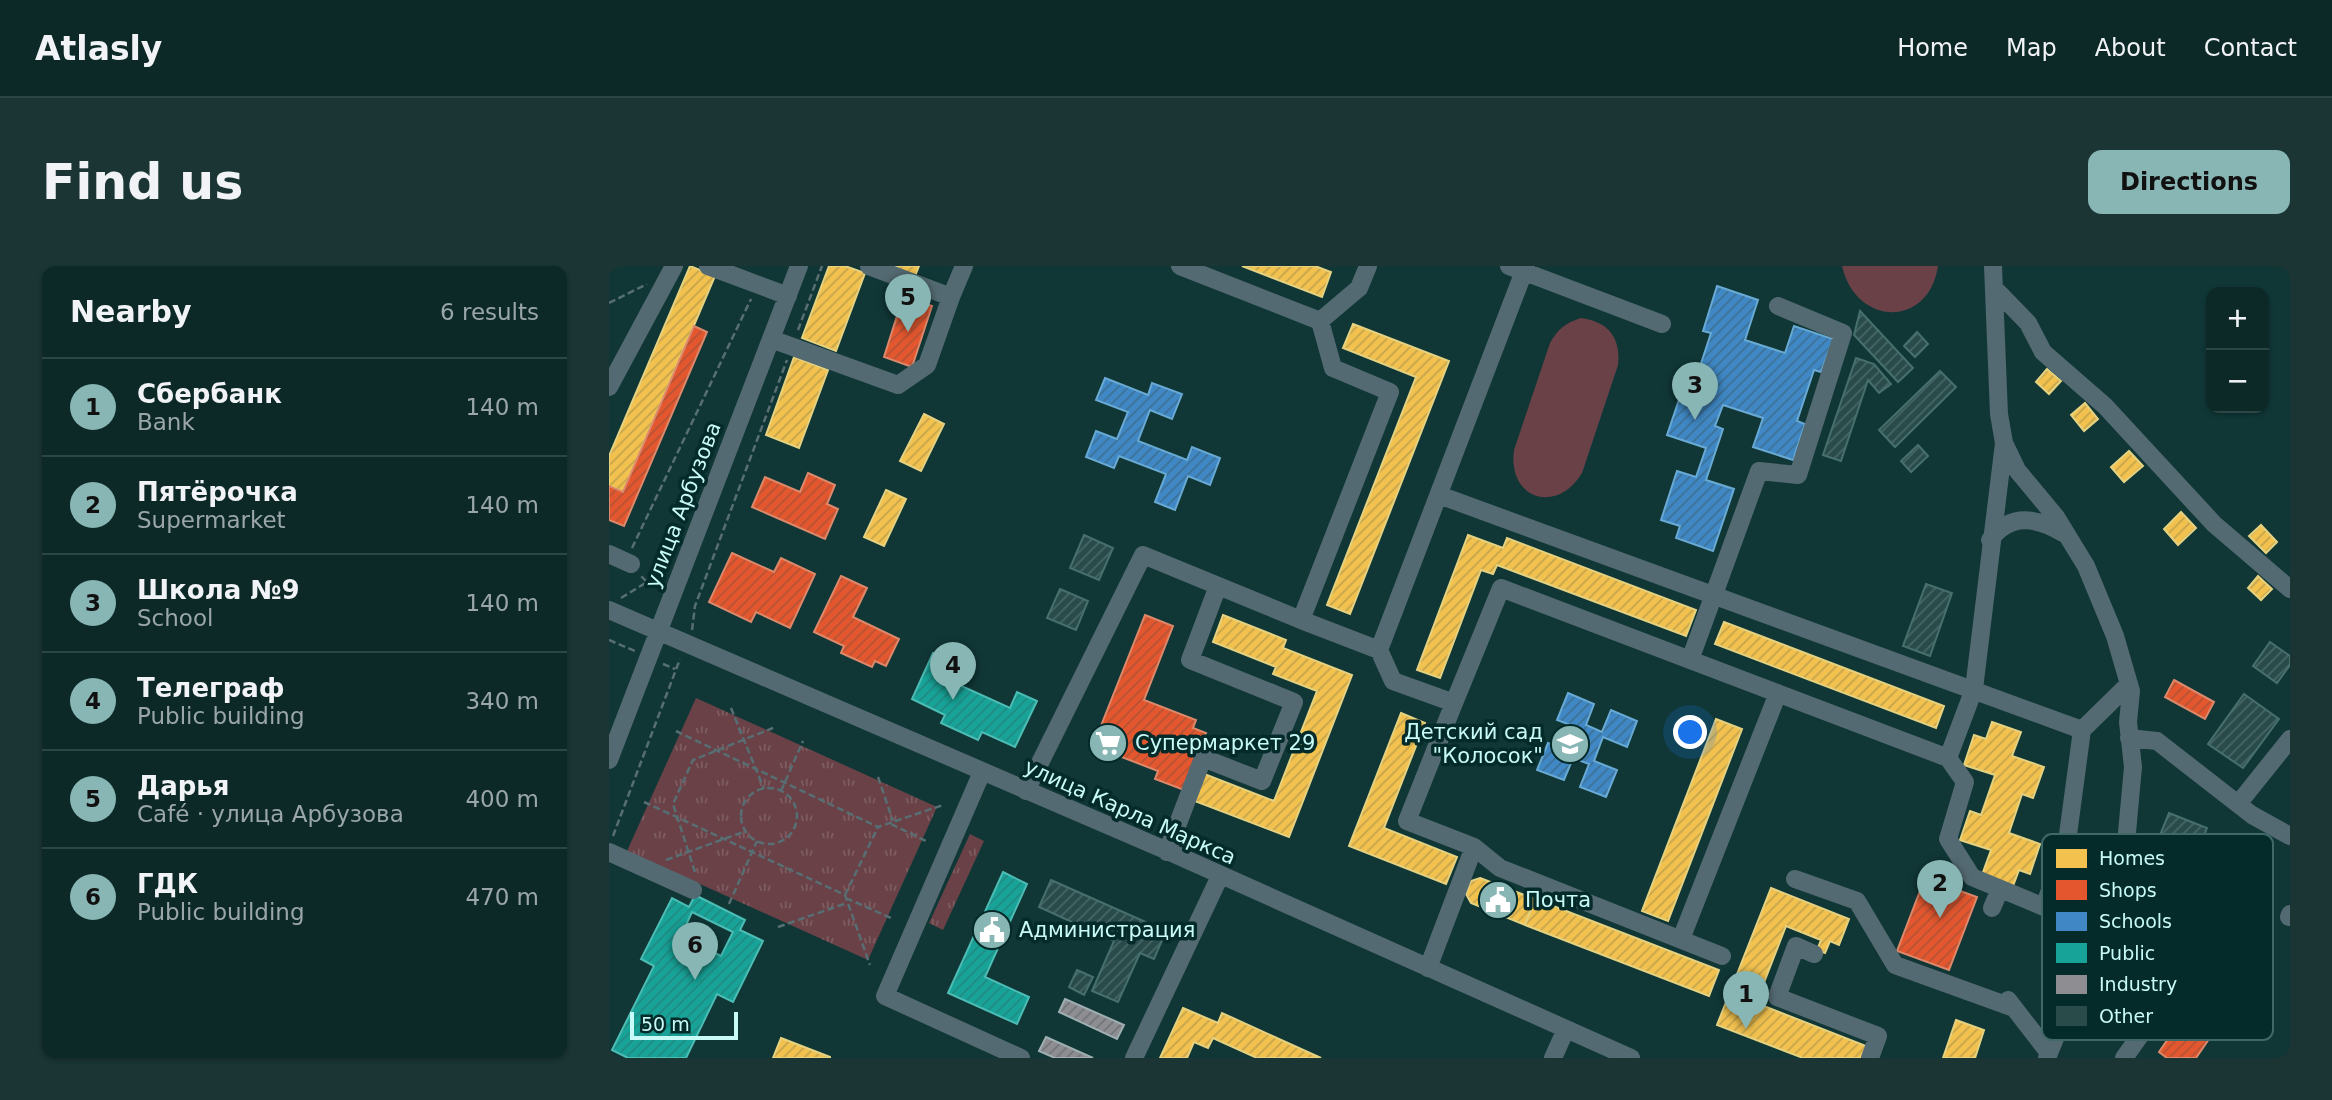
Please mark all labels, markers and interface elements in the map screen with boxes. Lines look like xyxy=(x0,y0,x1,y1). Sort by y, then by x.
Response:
text: Atlasly xyxy=(35,29,162,68)
text: Home xyxy=(1897,34,1968,62)
text: Map xyxy=(2006,34,2057,62)
text: About xyxy=(2095,34,2166,62)
text: Contact xyxy=(2204,34,2297,62)
button: Directions xyxy=(2088,150,2290,214)
text: Find us xyxy=(42,154,243,211)
pin: 5 xyxy=(885,274,931,332)
map controls xyxy=(2206,287,2269,413)
button: + xyxy=(2206,287,2269,350)
text: Nearby xyxy=(70,294,192,329)
text: 6 results xyxy=(440,299,539,325)
button: − xyxy=(2206,350,2269,413)
pin: 3 xyxy=(1672,362,1718,420)
text: Сбербанк xyxy=(137,379,282,409)
text: 1 xyxy=(85,394,101,420)
text: 140 m xyxy=(465,394,539,420)
text: Bank xyxy=(137,409,195,435)
street label: улица Арбузова xyxy=(640,419,726,591)
text: Пятёрочка xyxy=(137,477,298,507)
text: 2 xyxy=(85,492,101,518)
text: 140 m xyxy=(465,492,539,518)
text: Supermarket xyxy=(137,507,286,533)
text: Школа №9 xyxy=(137,575,300,605)
text: 3 xyxy=(85,590,101,616)
text: 140 m xyxy=(465,590,539,616)
text: School xyxy=(137,605,213,631)
pin: 4 xyxy=(930,642,976,700)
text: Телеграф xyxy=(137,673,285,703)
text: 4 xyxy=(85,688,101,714)
text: 340 m xyxy=(465,688,539,714)
text: Public building xyxy=(137,703,305,729)
your location xyxy=(1673,715,1707,749)
place label: Детский сад "Колосок" xyxy=(1404,720,1543,768)
supermarket icon: Супермаркет 29 xyxy=(1087,722,1129,764)
school or university icon: Детский сад "Колосок" xyxy=(1549,723,1591,765)
place label: Супермаркет 29 xyxy=(1135,731,1315,755)
street label: улица Карла Маркса xyxy=(1021,755,1239,869)
text: Дарья xyxy=(137,771,229,801)
text: 5 xyxy=(85,786,101,812)
text: 400 m xyxy=(465,786,539,812)
text: Café · улица Арбузова xyxy=(137,801,404,827)
legend xyxy=(2042,834,2273,1040)
text: Homes xyxy=(2099,847,2165,869)
pin: 2 xyxy=(1917,860,1963,918)
text: ГДК xyxy=(137,869,198,899)
public building icon: Почта xyxy=(1477,879,1519,921)
text: Shops xyxy=(2099,879,2157,901)
text: 6 xyxy=(85,884,101,910)
text: 470 m xyxy=(465,884,539,910)
place label: Почта xyxy=(1525,888,1591,912)
text: Public building xyxy=(137,899,305,925)
public building icon: Администрация xyxy=(971,909,1013,951)
text: Schools xyxy=(2099,910,2172,932)
place label: Администрация xyxy=(1019,918,1195,942)
pin: 6 xyxy=(672,922,718,980)
text: Public xyxy=(2099,942,2155,964)
pin: 1 xyxy=(1723,971,1769,1029)
text: Industry xyxy=(2099,973,2177,995)
text: Other xyxy=(2099,1005,2153,1027)
scale bar xyxy=(630,1009,739,1041)
text: 50 m xyxy=(641,1013,690,1035)

